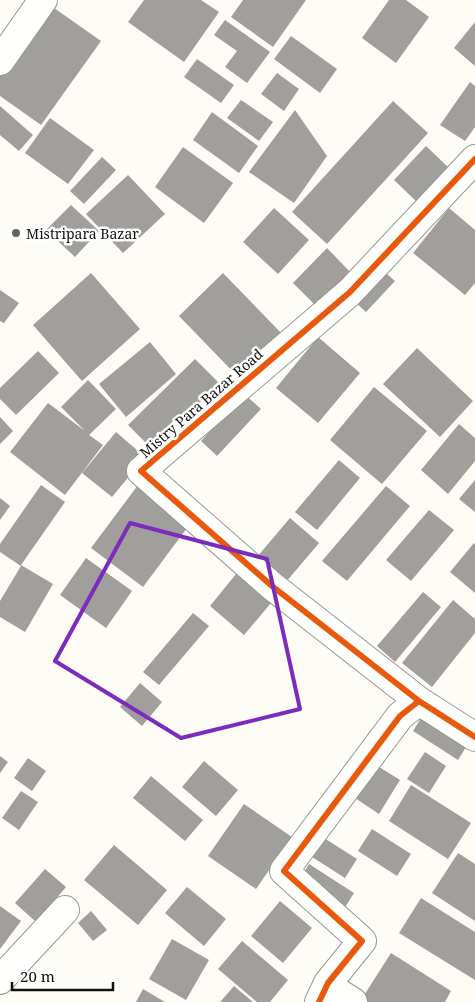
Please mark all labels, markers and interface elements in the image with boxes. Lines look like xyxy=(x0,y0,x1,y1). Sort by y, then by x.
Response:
place label: Mistripara Bazar xyxy=(26,224,139,243)
marker: Mistripara Bazar xyxy=(10,227,22,239)
street label: Mistry Para Bazar Road xyxy=(135,344,267,462)
scale bar xyxy=(12,960,114,992)
text: 20 m xyxy=(20,966,55,986)

